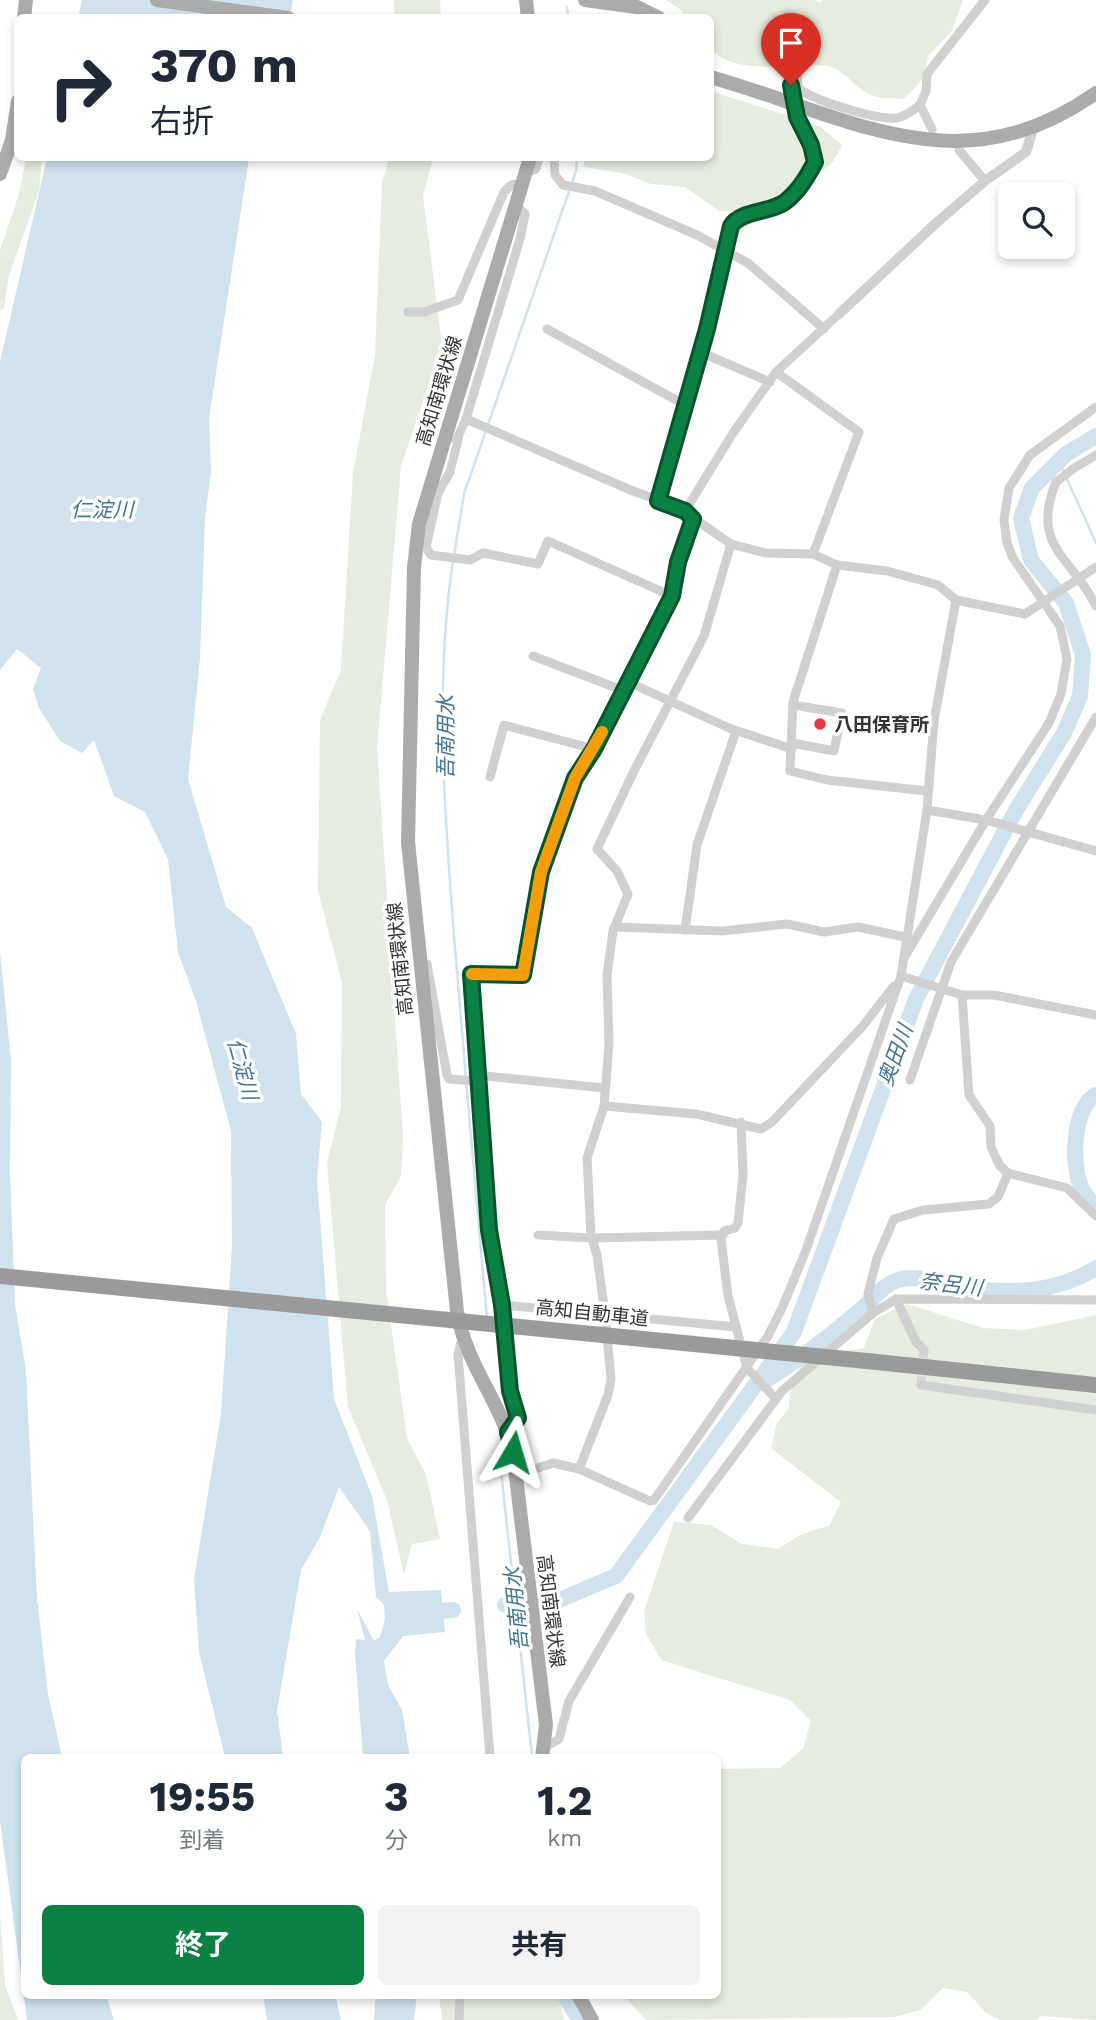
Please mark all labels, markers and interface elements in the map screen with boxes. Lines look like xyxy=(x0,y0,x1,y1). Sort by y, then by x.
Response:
pin xyxy=(761,13,821,85)
icon: arrive xyxy=(772,24,810,62)
text: 370 m xyxy=(150,36,298,94)
icon: right xyxy=(35,42,126,133)
text: 右折 xyxy=(150,102,214,140)
map controls xyxy=(998,182,1075,259)
button: search xyxy=(998,182,1075,259)
street label: 高知南環状線 xyxy=(411,333,467,449)
water label: 仁淀川 xyxy=(71,497,135,522)
water label: 吾南用水 xyxy=(433,693,458,779)
place label: 八田保育所 xyxy=(834,713,929,736)
marker: 八田保育所 xyxy=(812,716,828,732)
street label: 高知南環状線 xyxy=(383,901,417,1017)
water label: 奥田川 xyxy=(872,1019,918,1089)
water label: 仁淀川 xyxy=(223,1035,264,1105)
water label: 奈呂川 xyxy=(918,1268,986,1300)
street label: 高知自動車道 xyxy=(534,1296,650,1330)
position arrow xyxy=(476,1415,550,1489)
street label: 高知南環状線 xyxy=(533,1553,569,1669)
water label: 吾南用水 xyxy=(499,1564,533,1652)
text: 19:55 xyxy=(150,1772,255,1821)
text: 3 xyxy=(384,1772,409,1821)
text: 1.2 xyxy=(537,1776,592,1825)
text: km xyxy=(547,1825,582,1852)
text: 到着 xyxy=(179,1827,225,1854)
text: 分 xyxy=(385,1827,408,1854)
button: 終了 xyxy=(42,1905,364,1985)
button: 共有 xyxy=(378,1905,700,1985)

